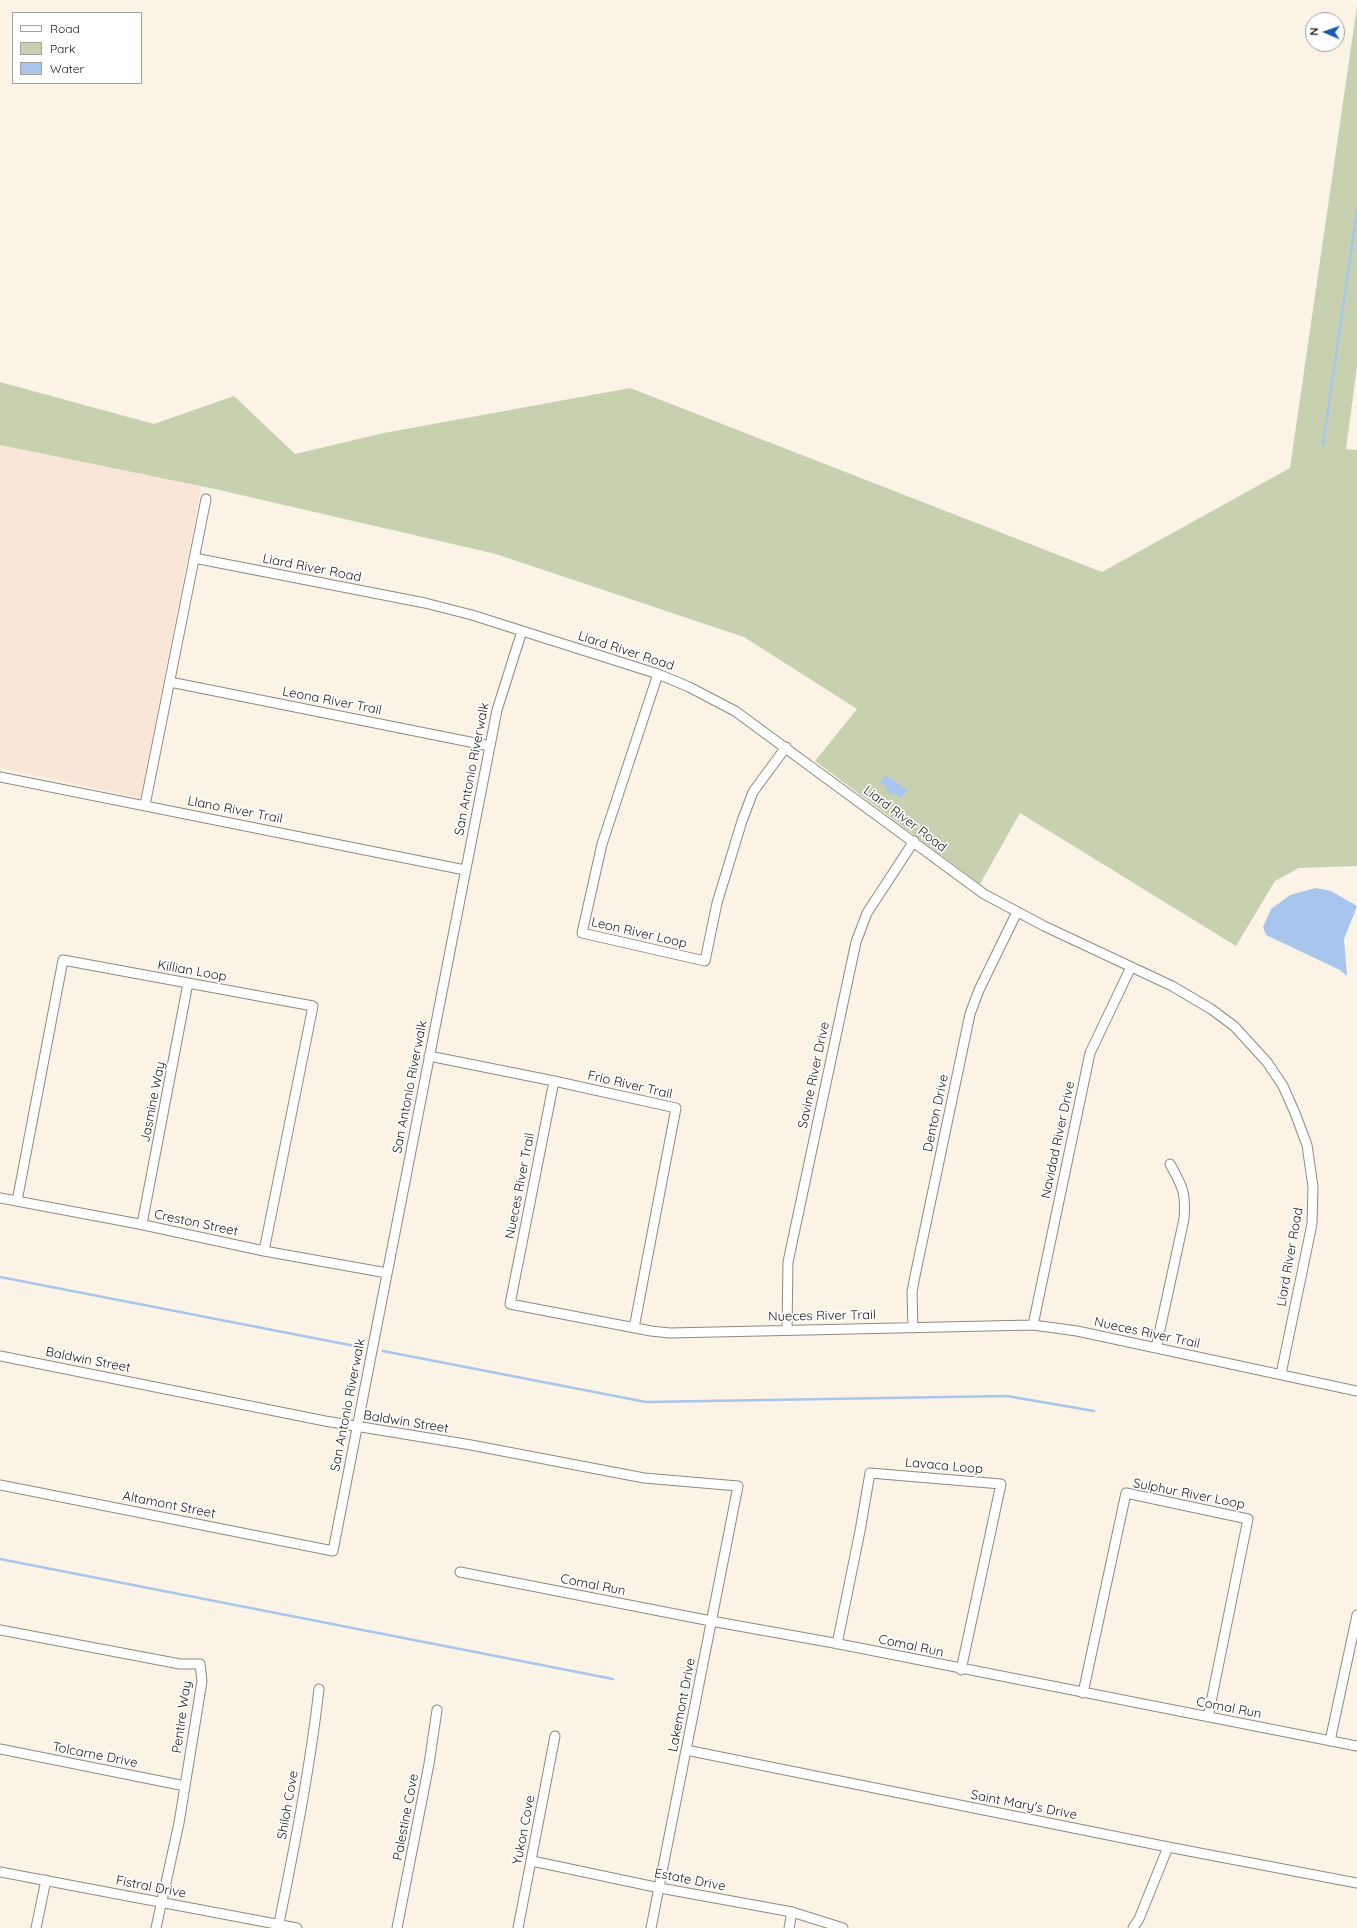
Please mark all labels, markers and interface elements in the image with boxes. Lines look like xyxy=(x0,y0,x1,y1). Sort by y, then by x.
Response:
legend xyxy=(12,12,142,84)
north arrow xyxy=(1305,12,1345,52)
text: Road xyxy=(50,21,80,36)
text: N xyxy=(1307,27,1321,36)
text: Park xyxy=(50,41,75,56)
text: Water xyxy=(50,61,84,76)
street label: Liard River Road xyxy=(261,551,363,585)
street label: Liard River Road xyxy=(576,628,676,674)
street label: Leona River Trail xyxy=(281,684,383,718)
street label: San Antonio Riverwalk xyxy=(451,701,493,837)
street label: Liard River Road xyxy=(860,783,950,855)
street label: Llano River Trail xyxy=(186,793,284,827)
street label: Leon River Loop xyxy=(590,914,688,952)
street label: Killian Loop xyxy=(156,957,228,985)
street label: San Antonio Riverwalk xyxy=(389,1019,431,1155)
street label: Savine River Drive xyxy=(795,1020,833,1130)
street label: Jasmine Way xyxy=(138,1060,168,1144)
street label: Frio River Trail xyxy=(586,1068,674,1102)
street label: Denton Drive xyxy=(920,1073,952,1153)
street label: Navidad River Drive xyxy=(1038,1080,1078,1200)
street label: Nueces River Trail xyxy=(502,1132,538,1240)
street label: Creston Street xyxy=(153,1206,239,1240)
street label: Liard River Road xyxy=(1274,1206,1306,1308)
street label: Nueces River Trail xyxy=(768,1307,876,1325)
street label: Nueces River Trail xyxy=(1093,1314,1201,1352)
street label: San Antonio Riverwalk xyxy=(327,1337,369,1473)
street label: Baldwin Street xyxy=(44,1344,132,1376)
street label: Baldwin Street xyxy=(362,1408,450,1436)
street label: Lavaca Loop xyxy=(904,1455,984,1477)
street label: Sulphur River Loop xyxy=(1132,1476,1246,1512)
street label: Altamont Street xyxy=(121,1488,217,1522)
street label: Comal Run xyxy=(559,1571,627,1599)
street label: Comal Run xyxy=(877,1631,945,1661)
street label: Lakemont Drive xyxy=(665,1657,699,1753)
street label: Pentire Way xyxy=(169,1680,195,1754)
street label: Comal Run xyxy=(1195,1694,1263,1722)
street label: Tolcarne Drive xyxy=(51,1739,139,1771)
street label: Shiloh Cove xyxy=(274,1769,302,1841)
street label: Palestine Cove xyxy=(390,1772,422,1862)
street label: Saint Mary's Drive xyxy=(970,1787,1078,1823)
street label: Yukon Cove xyxy=(510,1794,538,1866)
street label: Estate Drive xyxy=(653,1865,727,1895)
street label: Fistral Drive xyxy=(115,1873,187,1901)

